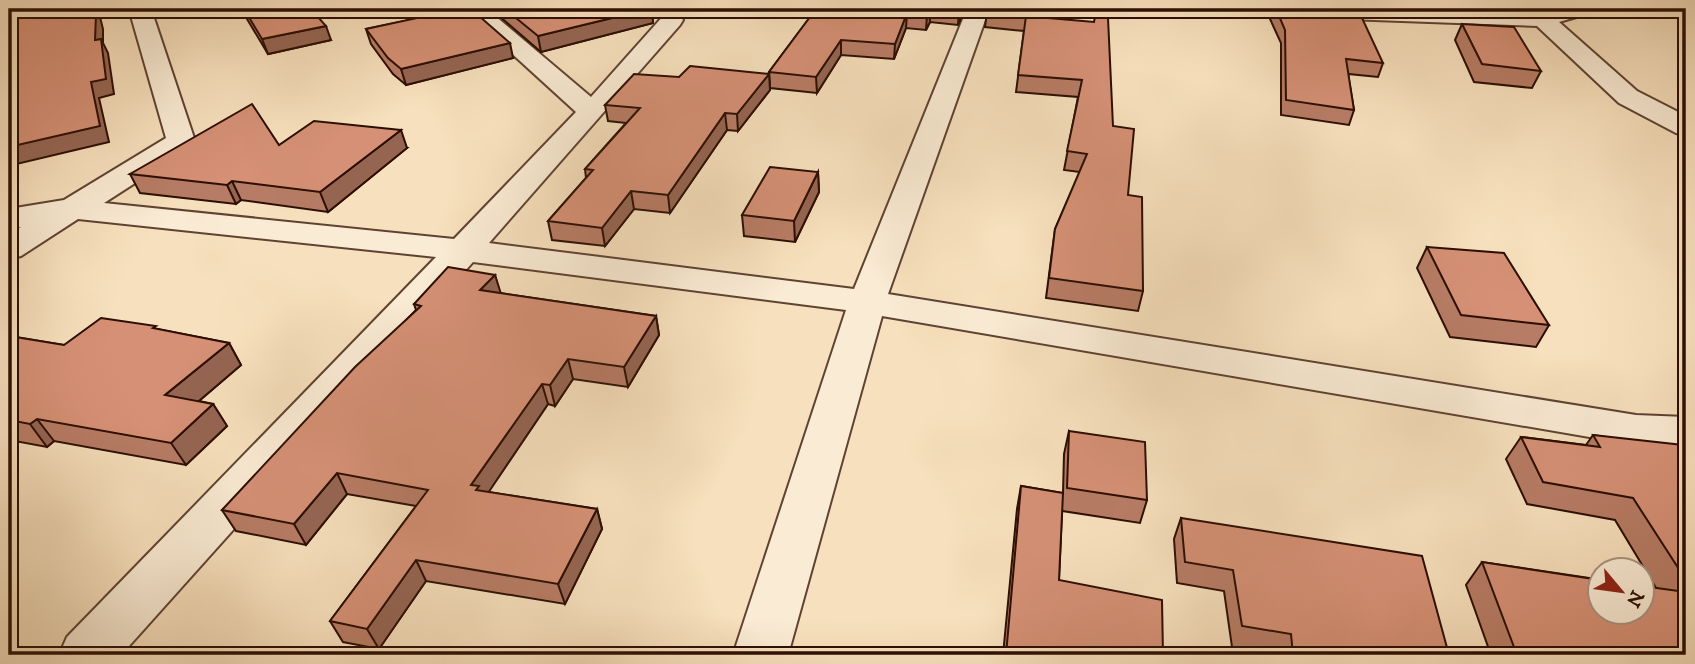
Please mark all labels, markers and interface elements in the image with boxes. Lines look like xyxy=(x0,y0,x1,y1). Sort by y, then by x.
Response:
north arrow xyxy=(1586,556,1656,626)
text: N xyxy=(1621,586,1648,611)

